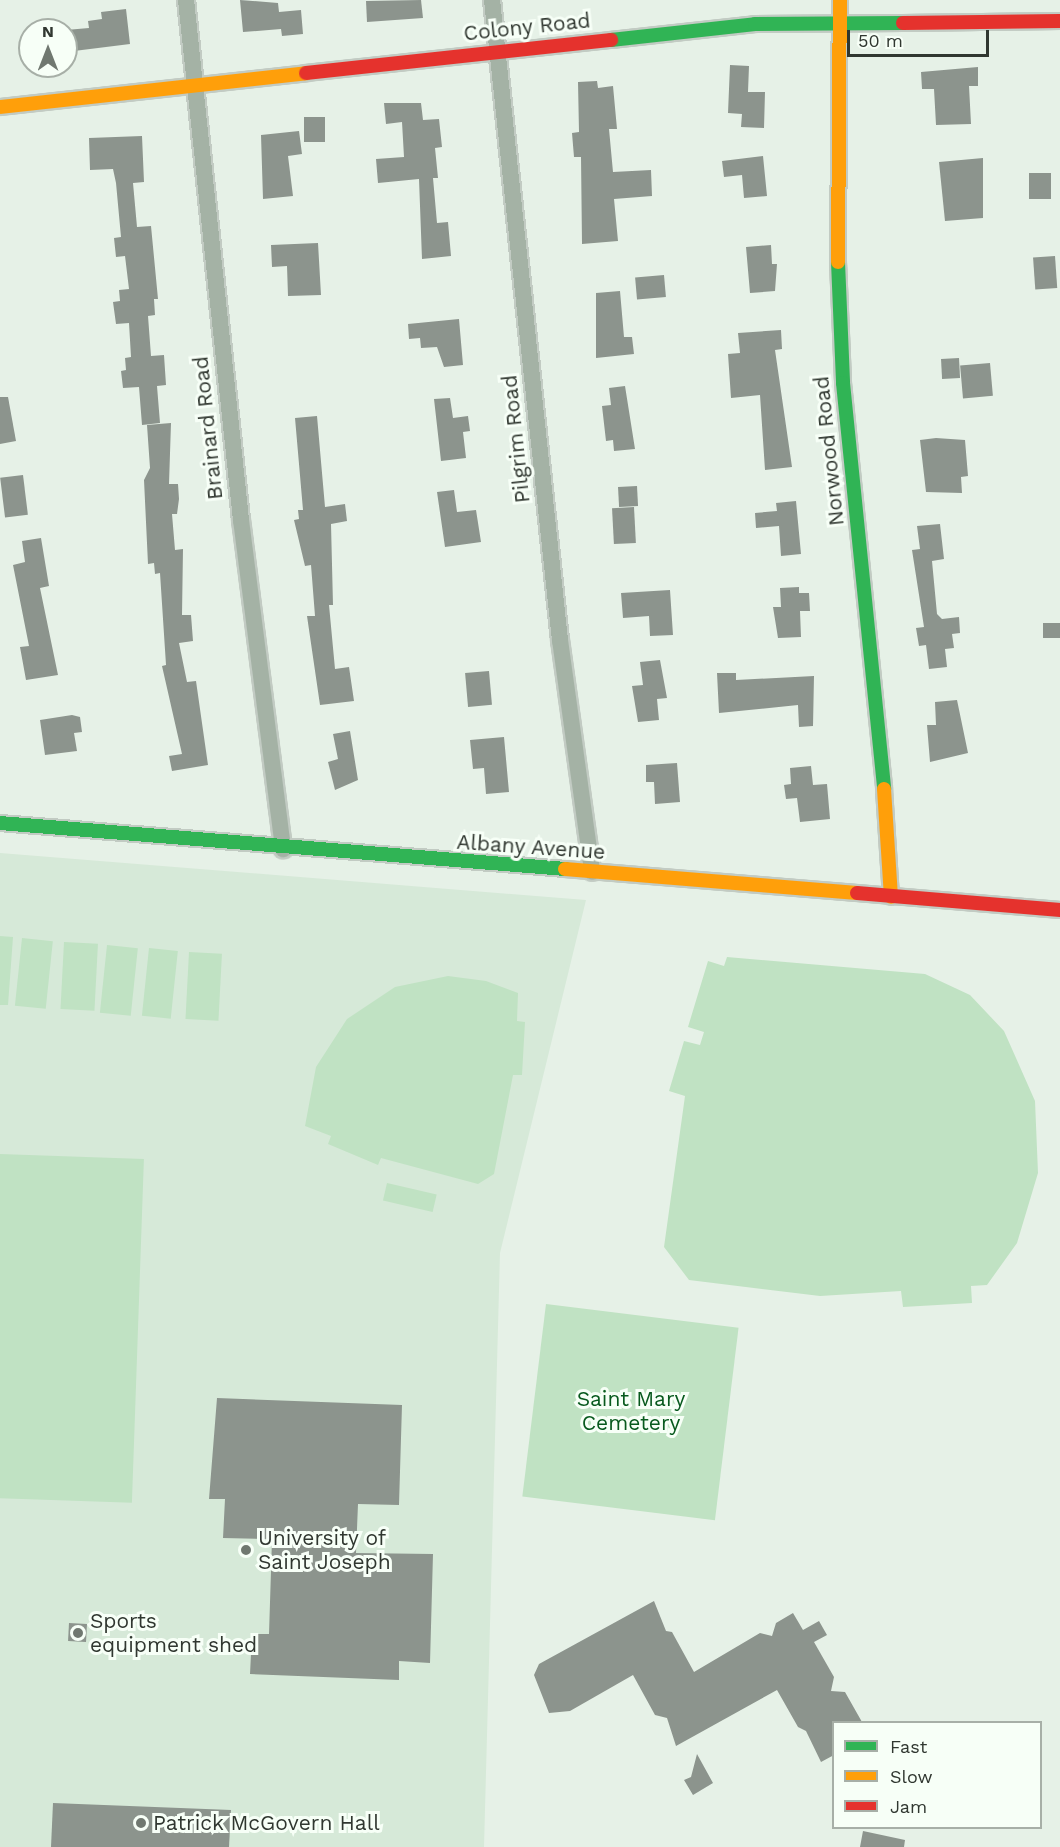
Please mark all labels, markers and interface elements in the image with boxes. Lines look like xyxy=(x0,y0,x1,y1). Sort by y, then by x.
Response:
street label: Colony Road xyxy=(462,8,592,46)
north arrow xyxy=(18,18,78,78)
scale bar xyxy=(850,18,992,56)
text: N xyxy=(42,22,54,41)
text: 50 m xyxy=(858,30,903,51)
street label: Brainard Road xyxy=(188,355,228,501)
street label: Pilgrim Road xyxy=(497,374,535,504)
street label: Norwood Road xyxy=(809,375,849,527)
street label: Albany Avenue xyxy=(455,829,607,865)
park label: Saint Mary Cemetery xyxy=(577,1386,685,1436)
place label: University of Saint Joseph xyxy=(258,1525,391,1575)
marker: University of Saint Joseph xyxy=(239,1543,253,1557)
place label: Sports equipment shed xyxy=(90,1608,257,1658)
marker: Sports equipment shed xyxy=(71,1626,85,1640)
legend xyxy=(832,1721,1042,1829)
text: Fast xyxy=(890,1736,927,1757)
text: Slow xyxy=(890,1766,933,1787)
text: Jam xyxy=(890,1796,927,1817)
place label: Patrick McGovern Hall xyxy=(153,1810,380,1836)
marker: Patrick McGovern Hall xyxy=(134,1816,148,1830)

